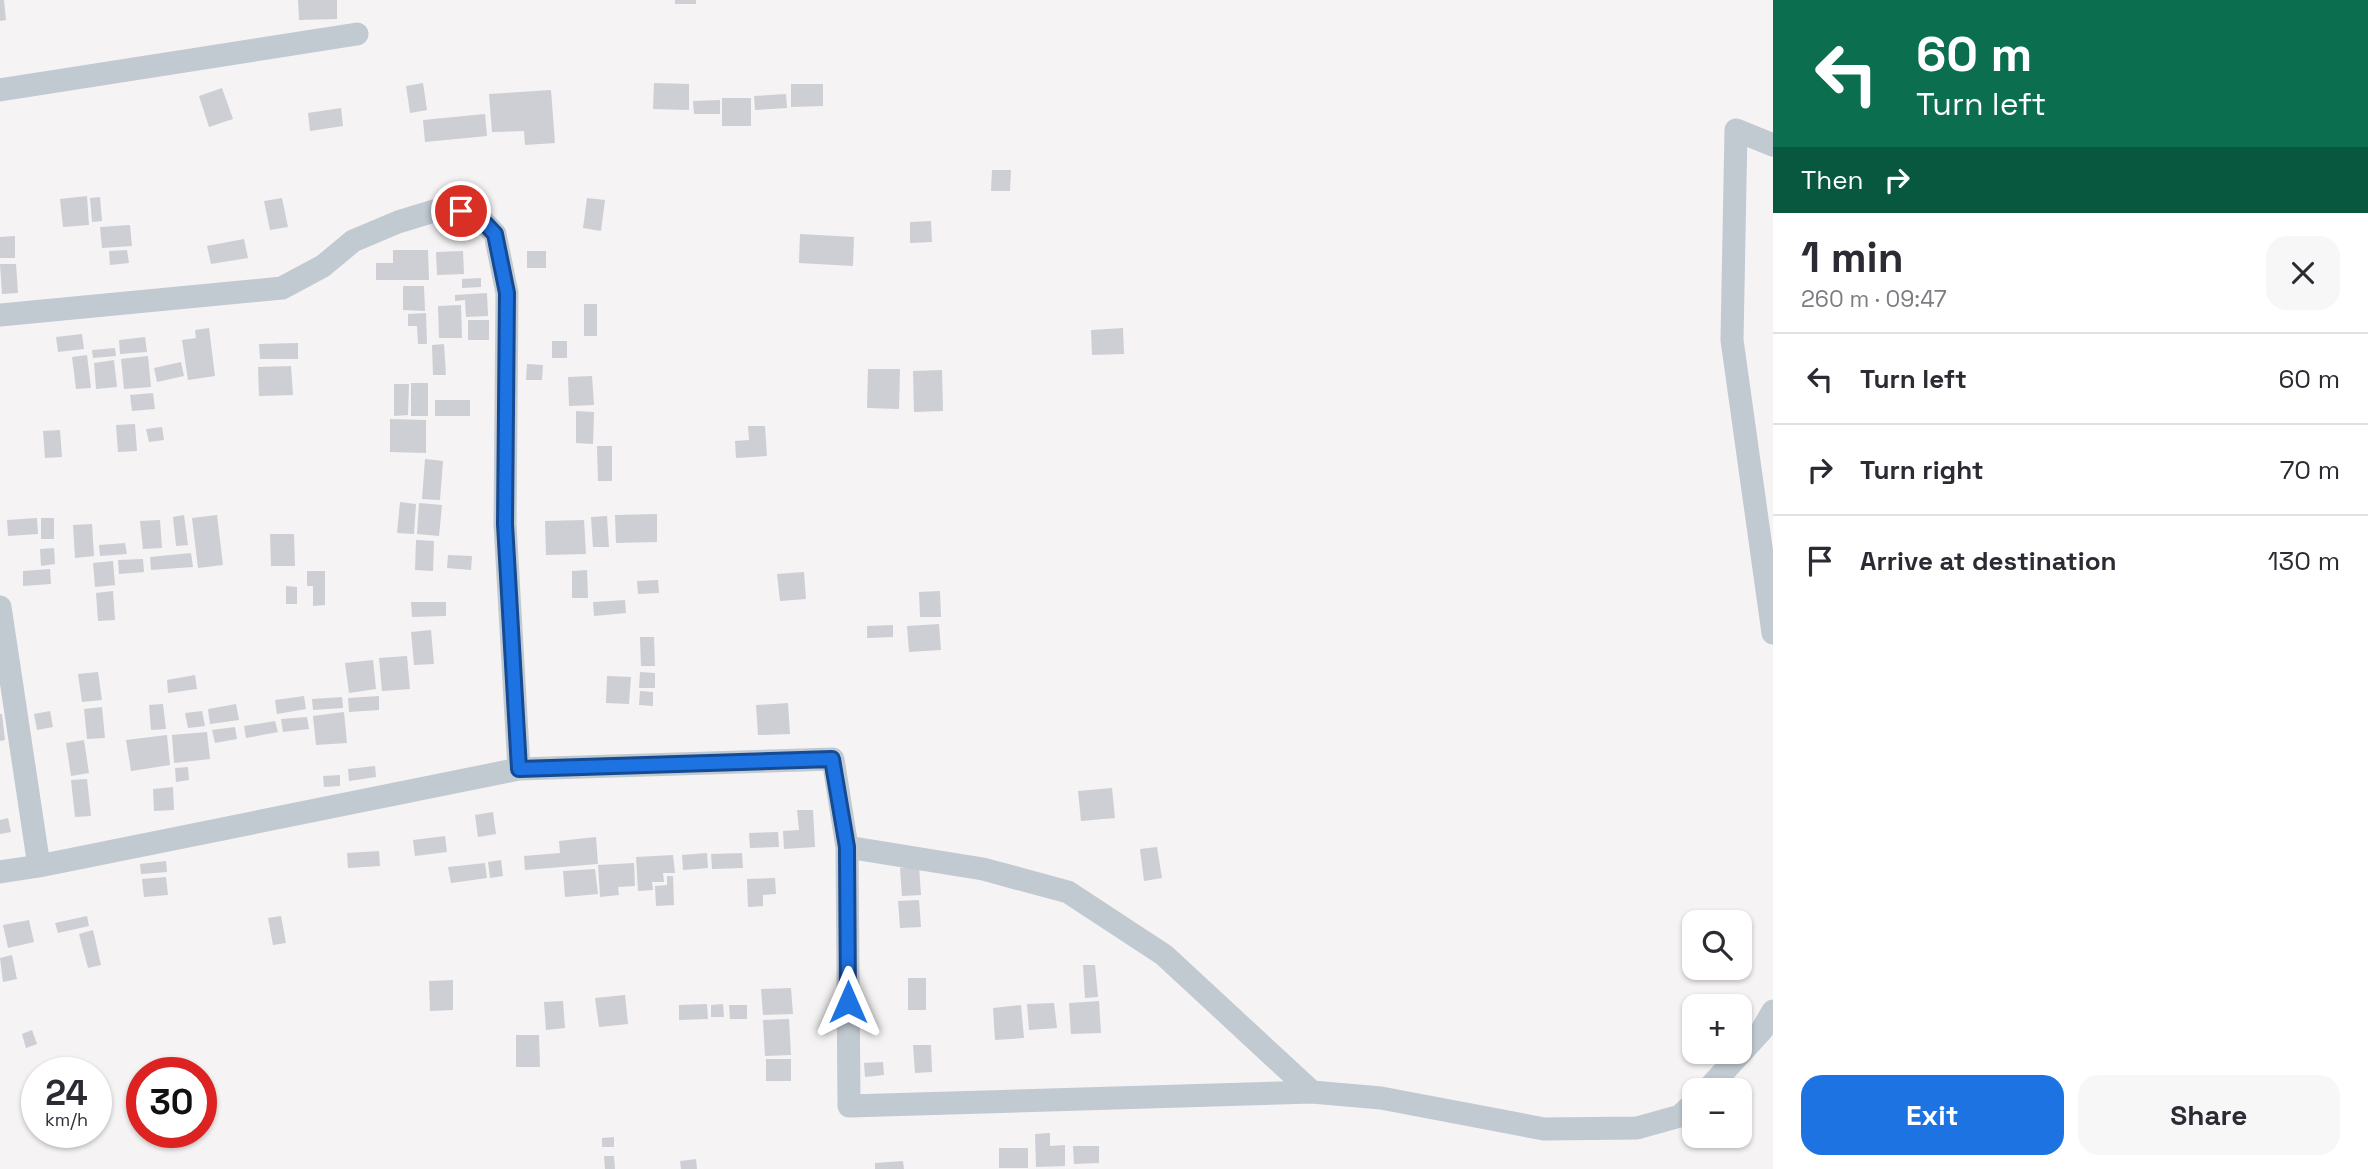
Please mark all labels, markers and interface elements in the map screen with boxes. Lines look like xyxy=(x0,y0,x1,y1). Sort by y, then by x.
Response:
text: 60 m xyxy=(1916,23,2032,85)
icon: left xyxy=(1801,28,1892,119)
text: Turn left xyxy=(1916,84,2046,124)
icon: right xyxy=(1878,161,1916,199)
text: Then xyxy=(1801,163,1864,197)
pin xyxy=(431,181,491,241)
icon: arrive xyxy=(442,192,480,230)
text: 1 min xyxy=(1801,231,1904,284)
button: close xyxy=(2266,236,2340,310)
text: 260 m · 09:47 xyxy=(1801,284,1947,314)
icon: left xyxy=(1801,360,1839,398)
text: Turn left xyxy=(1860,362,1967,396)
text: 60 m xyxy=(2278,362,2340,396)
icon: right xyxy=(1801,451,1839,489)
text: Turn right xyxy=(1860,453,1984,487)
text: 70 m xyxy=(2280,453,2340,487)
icon: arrive xyxy=(1801,542,1839,580)
text: Arrive at destination xyxy=(1860,544,2117,578)
text: 130 m xyxy=(2268,544,2340,578)
map controls xyxy=(1682,910,1752,1148)
button: search xyxy=(1682,910,1752,980)
position arrow xyxy=(811,965,885,1039)
button: + xyxy=(1682,994,1752,1064)
speed limit sign: 30 xyxy=(126,1057,217,1148)
text: 24 xyxy=(45,1071,88,1115)
button: Exit xyxy=(1801,1075,2064,1155)
button: Share xyxy=(2078,1075,2340,1155)
button: − xyxy=(1682,1078,1752,1148)
text: km/h xyxy=(45,1108,88,1131)

